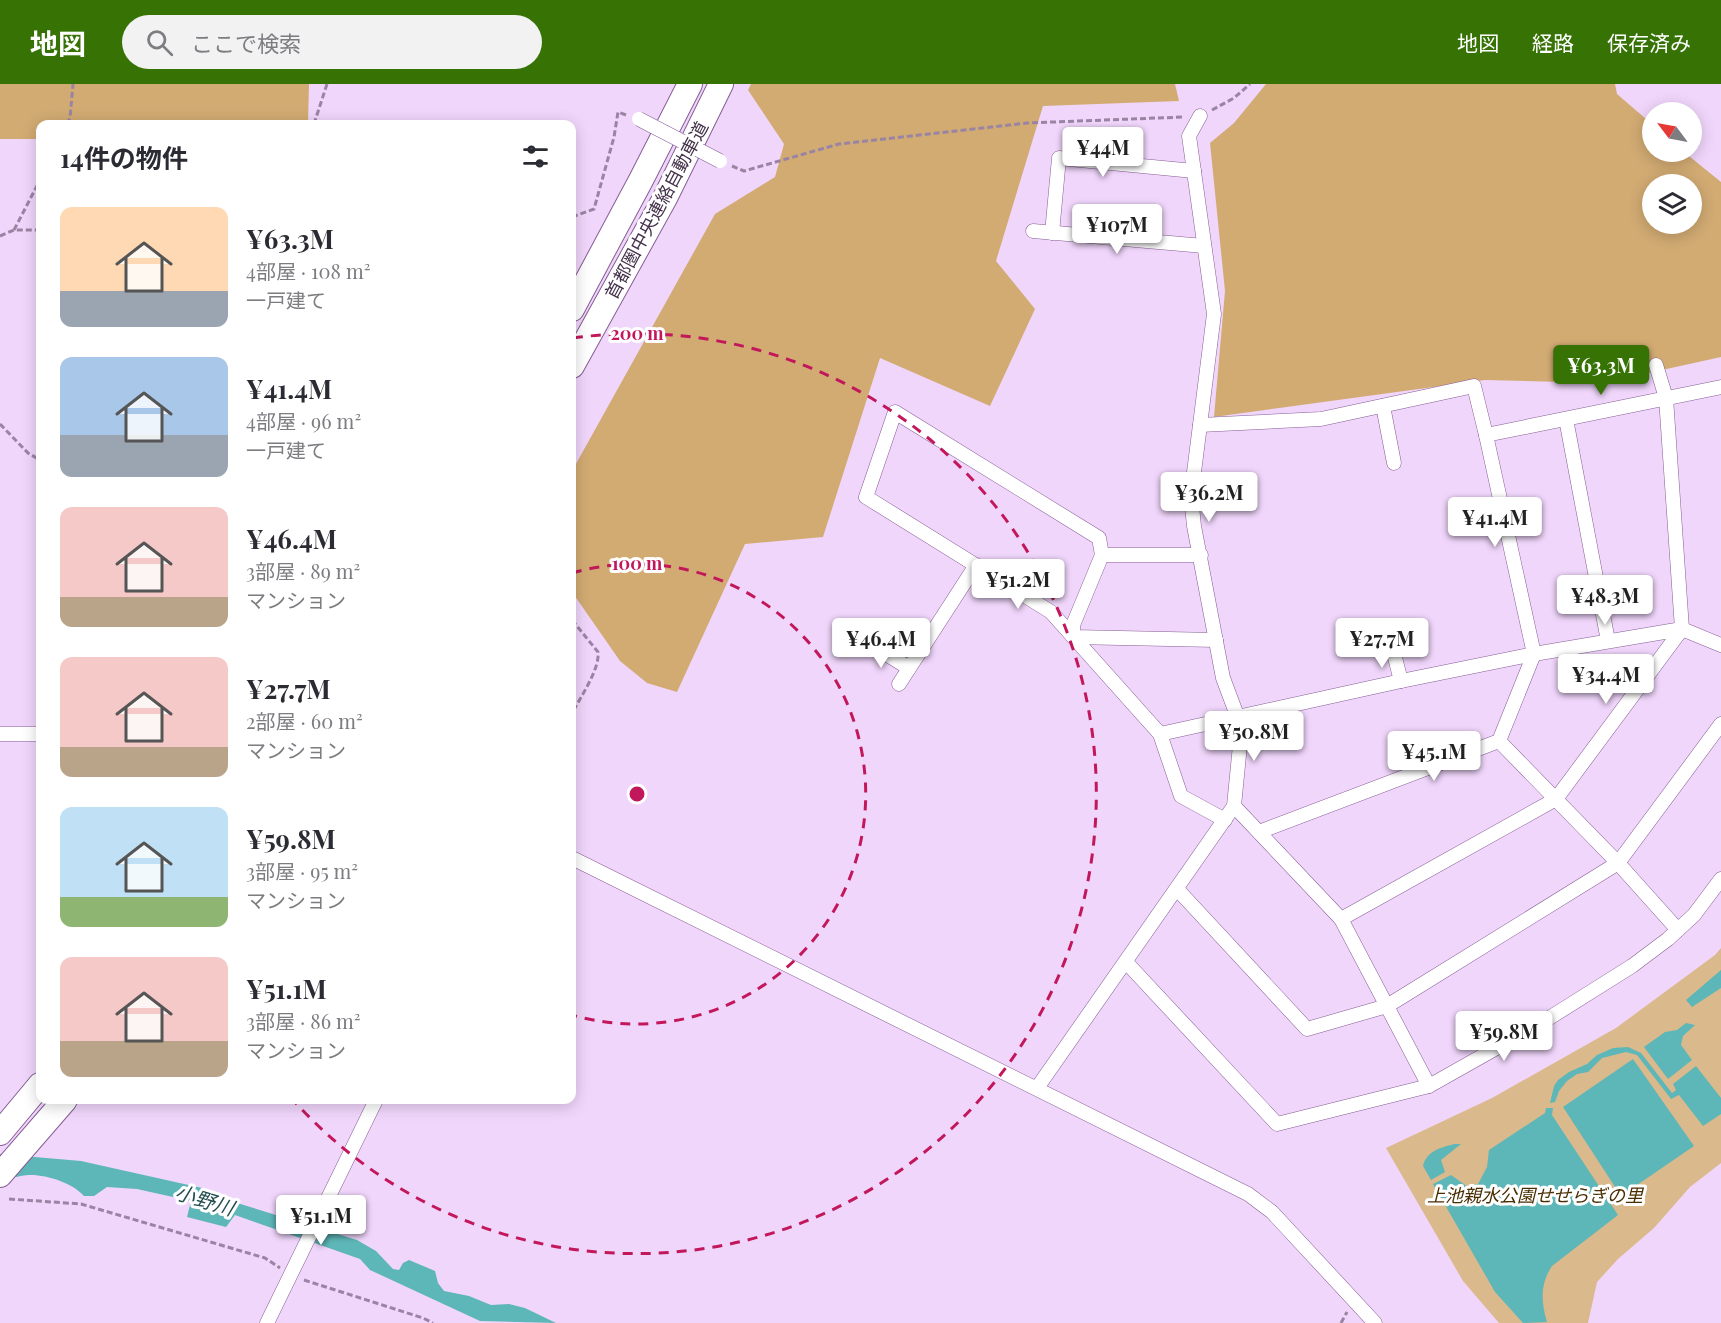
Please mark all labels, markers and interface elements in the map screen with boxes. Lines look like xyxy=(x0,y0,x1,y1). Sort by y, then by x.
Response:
search box xyxy=(122,15,542,69)
text: 地図 xyxy=(30,24,86,61)
icon: search xyxy=(143,26,176,59)
text: ここで検索 xyxy=(191,28,301,58)
text: 地図 xyxy=(1457,28,1499,56)
text: 経路 xyxy=(1532,28,1574,56)
text: 保存済み xyxy=(1607,28,1691,56)
north arrow xyxy=(1642,102,1702,162)
map controls xyxy=(1642,102,1702,234)
street label: 首都圏中央連絡自動車道 xyxy=(599,117,713,303)
pin: ¥44M xyxy=(1067,127,1139,178)
text: ¥44M xyxy=(1076,133,1130,160)
text: 14件の物件 xyxy=(60,140,188,175)
icon: filters xyxy=(519,140,552,173)
button: layers xyxy=(1642,174,1702,234)
pin: ¥107M xyxy=(1075,204,1159,255)
text: ¥107M xyxy=(1086,210,1148,237)
text: ¥63.3M xyxy=(246,221,334,256)
icon: home xyxy=(108,231,180,303)
text: 4部屋 · 108 m² xyxy=(246,257,370,284)
text: 一戸建て xyxy=(246,286,326,313)
text: 200 m xyxy=(610,321,664,345)
pin: ¥63.3M xyxy=(1552,345,1650,396)
text: ¥63.3M xyxy=(1567,351,1635,378)
text: ¥41.4M xyxy=(246,371,332,406)
icon: home xyxy=(108,381,180,453)
text: 4部屋 · 96 m² xyxy=(246,407,361,434)
text: 一戸建て xyxy=(246,436,326,463)
pin: ¥36.2M xyxy=(1160,472,1258,523)
text: ¥36.2M xyxy=(1175,478,1243,505)
pin: ¥41.4M xyxy=(1446,497,1544,548)
text: ¥41.4M xyxy=(1462,503,1528,530)
text: ¥46.4M xyxy=(246,521,337,556)
icon: home xyxy=(108,531,180,603)
text: 100 m xyxy=(612,551,663,575)
text: 3部屋 · 89 m² xyxy=(246,557,360,584)
pin: ¥51.2M xyxy=(969,559,1067,610)
text: ¥51.2M xyxy=(986,565,1050,592)
pin: ¥48.3M xyxy=(1556,575,1654,626)
text: ¥48.3M xyxy=(1571,581,1639,608)
text: マンション xyxy=(246,586,346,613)
pin: ¥46.4M xyxy=(832,618,930,669)
pin: ¥27.7M xyxy=(1333,618,1431,669)
text: ¥46.4M xyxy=(846,624,916,651)
text: ¥27.7M xyxy=(1349,624,1415,651)
pin: ¥34.4M xyxy=(1557,654,1655,705)
text: ¥34.4M xyxy=(1572,660,1640,687)
text: ¥27.7M xyxy=(246,671,331,706)
icon: home xyxy=(108,681,180,753)
text: 2部屋 · 60 m² xyxy=(246,707,363,734)
pin: ¥50.8M xyxy=(1205,711,1303,762)
text: ¥50.8M xyxy=(1219,717,1289,744)
pin: ¥45.1M xyxy=(1385,731,1483,782)
text: マンション xyxy=(246,736,346,763)
text: ¥45.1M xyxy=(1402,737,1466,764)
centre of rings xyxy=(627,784,647,804)
text: ¥59.8M xyxy=(246,821,336,856)
icon: home xyxy=(108,831,180,903)
text: 3部屋 · 95 m² xyxy=(246,857,358,884)
text: マンション xyxy=(246,886,346,913)
text: ¥51.1M xyxy=(246,971,327,1006)
icon: home xyxy=(108,981,180,1053)
text: 3部屋 · 86 m² xyxy=(246,1007,361,1034)
pin: ¥59.8M xyxy=(1455,1011,1553,1062)
text: ¥59.8M xyxy=(1470,1017,1538,1044)
text: マンション xyxy=(246,1036,346,1063)
water label: 小野川 xyxy=(172,1177,240,1221)
park label: 上池親水公園せせらぎの里 xyxy=(1427,1183,1645,1207)
pin: ¥51.1M xyxy=(272,1195,370,1246)
text: ¥51.1M xyxy=(290,1201,352,1228)

